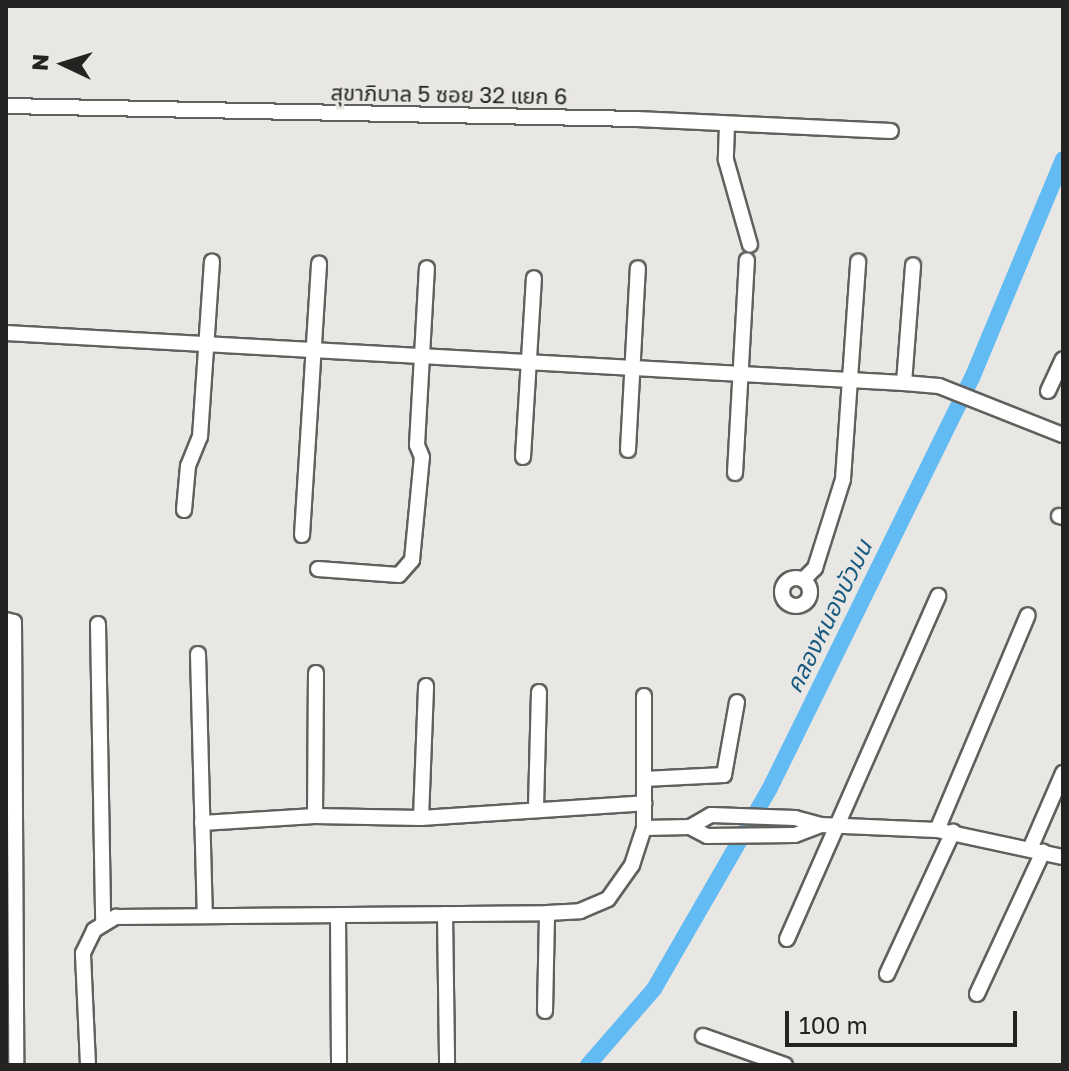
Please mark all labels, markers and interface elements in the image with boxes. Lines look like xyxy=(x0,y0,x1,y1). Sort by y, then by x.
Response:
north arrow xyxy=(24,24,104,104)
text: N xyxy=(26,53,54,72)
street label: สุขาภิบาล 5 ซอย 32 แยก 6 xyxy=(330,79,568,109)
water label: คลองหนองบัวมน xyxy=(779,535,877,697)
scale bar xyxy=(789,995,1021,1045)
text: 100 m xyxy=(799,1010,868,1039)

